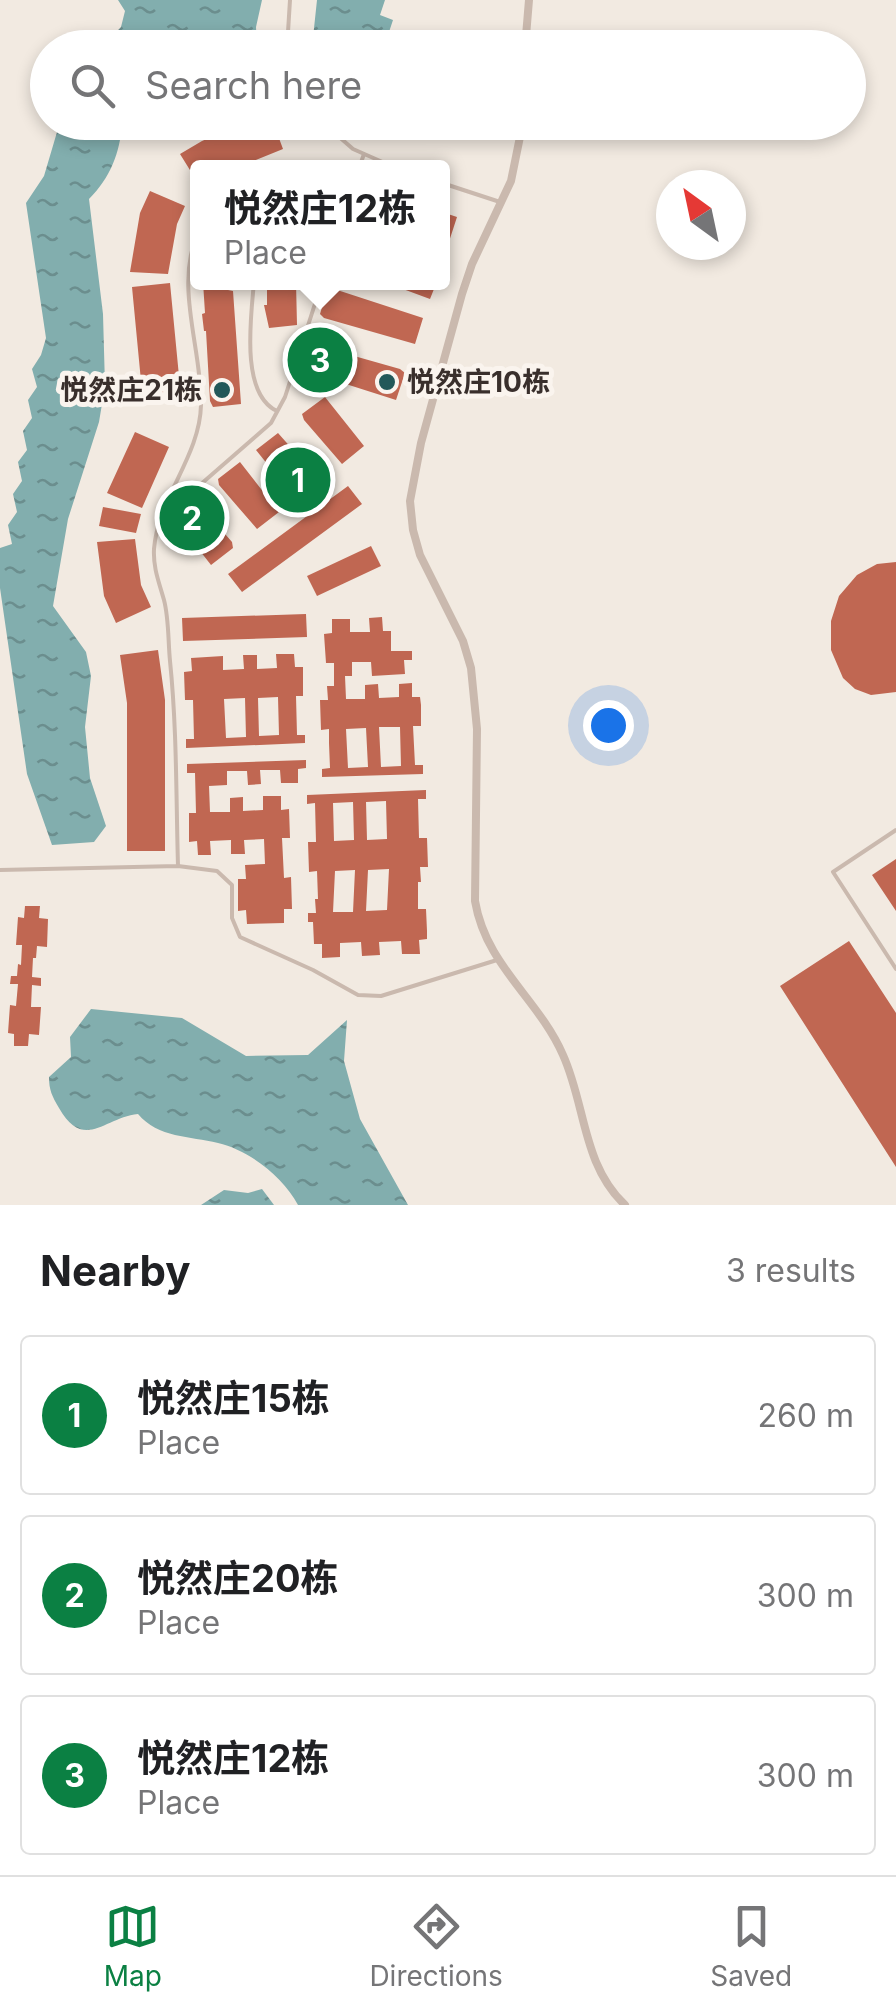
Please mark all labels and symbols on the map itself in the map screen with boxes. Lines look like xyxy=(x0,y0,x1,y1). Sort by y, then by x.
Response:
north arrow xyxy=(656,170,746,260)
pin: 3 xyxy=(288,322,352,398)
place label: 悦然庄10栋 xyxy=(407,365,550,399)
marker: 悦然庄10栋 xyxy=(376,371,398,393)
place label: 悦然庄21栋 xyxy=(60,373,202,407)
marker: 悦然庄21栋 xyxy=(211,379,233,401)
pin: 1 xyxy=(266,442,330,518)
pin: 2 xyxy=(160,480,224,556)
your location xyxy=(583,700,634,751)

